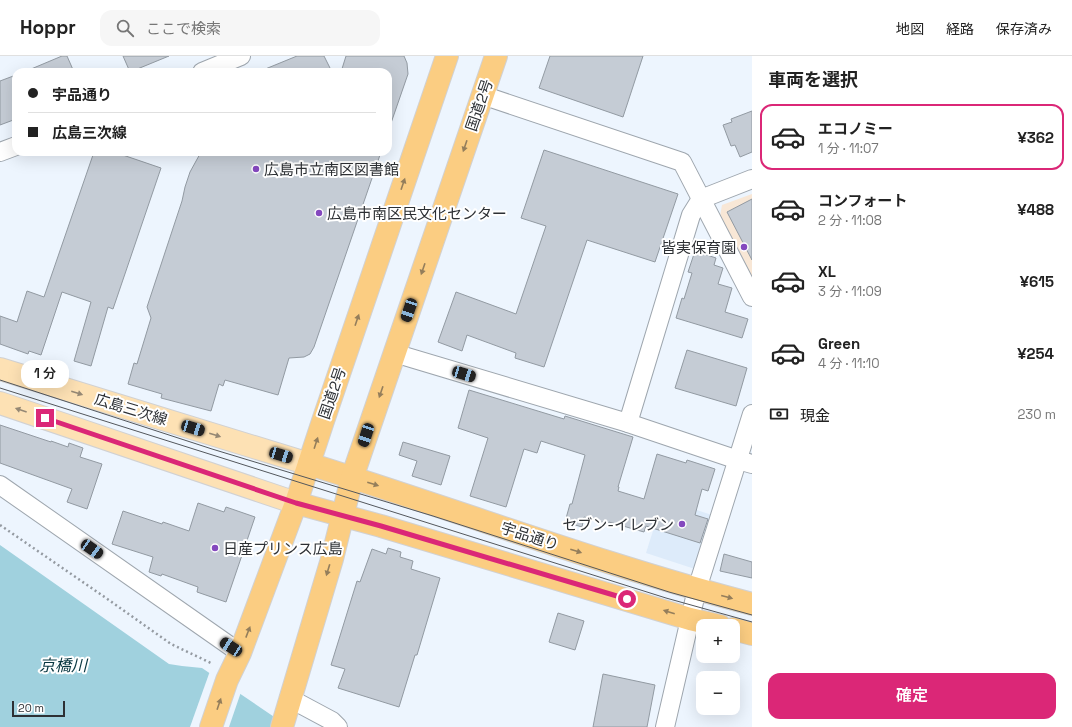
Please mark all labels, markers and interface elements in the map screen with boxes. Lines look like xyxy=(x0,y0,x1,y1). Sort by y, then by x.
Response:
search box xyxy=(100,10,380,46)
text: Hoppr xyxy=(20,15,76,40)
icon: search xyxy=(114,17,136,39)
text: ここで検索 xyxy=(146,19,221,38)
text: 地図 xyxy=(896,20,924,38)
text: 経路 xyxy=(946,20,974,38)
text: 保存済み xyxy=(996,20,1052,38)
text: 車両を選択 xyxy=(768,68,858,91)
street label: 国道2号 xyxy=(461,76,497,134)
text: 宇品通り xyxy=(52,85,112,104)
icon: car xyxy=(770,119,806,155)
text: エコノミー xyxy=(818,119,893,138)
text: 広島三次線 xyxy=(52,123,127,142)
text: ¥362 xyxy=(1017,128,1054,147)
one-way arrow xyxy=(462,140,468,152)
text: 1 分 · 11:07 xyxy=(818,140,878,157)
place label: 広島市立南区図書館 xyxy=(264,160,399,179)
marker: 広島市立南区図書館 xyxy=(251,164,261,174)
one-way arrow xyxy=(401,177,407,189)
icon: car xyxy=(770,191,806,227)
text: コンフォート xyxy=(818,191,908,210)
text: ¥488 xyxy=(1017,200,1054,219)
place label: 広島市南区民文化センター xyxy=(327,204,507,223)
marker: 広島市南区民文化センター xyxy=(314,208,324,218)
text: 2 分 · 11:08 xyxy=(818,212,882,229)
place label: 皆実保育園 xyxy=(661,238,736,257)
marker: 皆実保育園 xyxy=(739,242,749,252)
text: XL xyxy=(818,262,836,281)
one-way arrow xyxy=(420,263,426,275)
icon: car xyxy=(770,263,806,299)
text: ¥615 xyxy=(1020,272,1054,291)
text: 3 分 · 11:09 xyxy=(818,283,882,300)
car xyxy=(399,297,419,323)
one-way arrow xyxy=(354,314,360,326)
text: Green xyxy=(818,334,860,353)
icon: car xyxy=(770,335,806,371)
text: ¥254 xyxy=(1017,344,1054,363)
text: 4 分 · 11:10 xyxy=(818,355,880,372)
callout: 1 分 xyxy=(21,360,69,388)
street label: 国道2号 xyxy=(314,364,350,422)
text: 1 分 xyxy=(34,365,56,382)
car xyxy=(451,365,477,383)
one-way arrow xyxy=(378,386,384,398)
street label: 広島三次線 xyxy=(92,389,170,429)
one-way arrow xyxy=(72,390,84,396)
icon: cash xyxy=(768,403,790,425)
text: 現金 xyxy=(800,406,830,425)
text: 230 m xyxy=(1018,406,1056,423)
one-way arrow xyxy=(14,407,26,413)
route end xyxy=(36,409,54,427)
car xyxy=(180,419,206,437)
car xyxy=(357,422,375,448)
one-way arrow xyxy=(209,432,221,438)
one-way arrow xyxy=(313,437,319,449)
car xyxy=(268,446,294,464)
one-way arrow xyxy=(367,481,379,487)
place label: セブン-イレブン xyxy=(562,515,674,534)
street label: 宇品通り xyxy=(499,518,561,554)
marker: セブン-イレブン xyxy=(677,519,687,529)
car xyxy=(79,537,105,561)
place label: 日産プリンス広島 xyxy=(223,539,343,558)
marker: 日産プリンス広島 xyxy=(210,543,220,553)
one-way arrow xyxy=(570,549,582,555)
one-way arrow xyxy=(325,564,331,576)
route start xyxy=(618,590,636,608)
one-way arrow xyxy=(721,595,733,601)
one-way arrow xyxy=(663,609,675,615)
map controls xyxy=(696,619,740,715)
button: + xyxy=(696,619,740,663)
one-way arrow xyxy=(246,625,252,637)
car xyxy=(218,635,244,659)
water label: 京橋川 xyxy=(39,655,89,676)
button: − xyxy=(696,671,740,715)
button: 確定 xyxy=(768,673,1056,719)
one-way arrow xyxy=(216,697,222,709)
scale bar xyxy=(12,699,65,718)
text: 20 m xyxy=(18,701,44,715)

